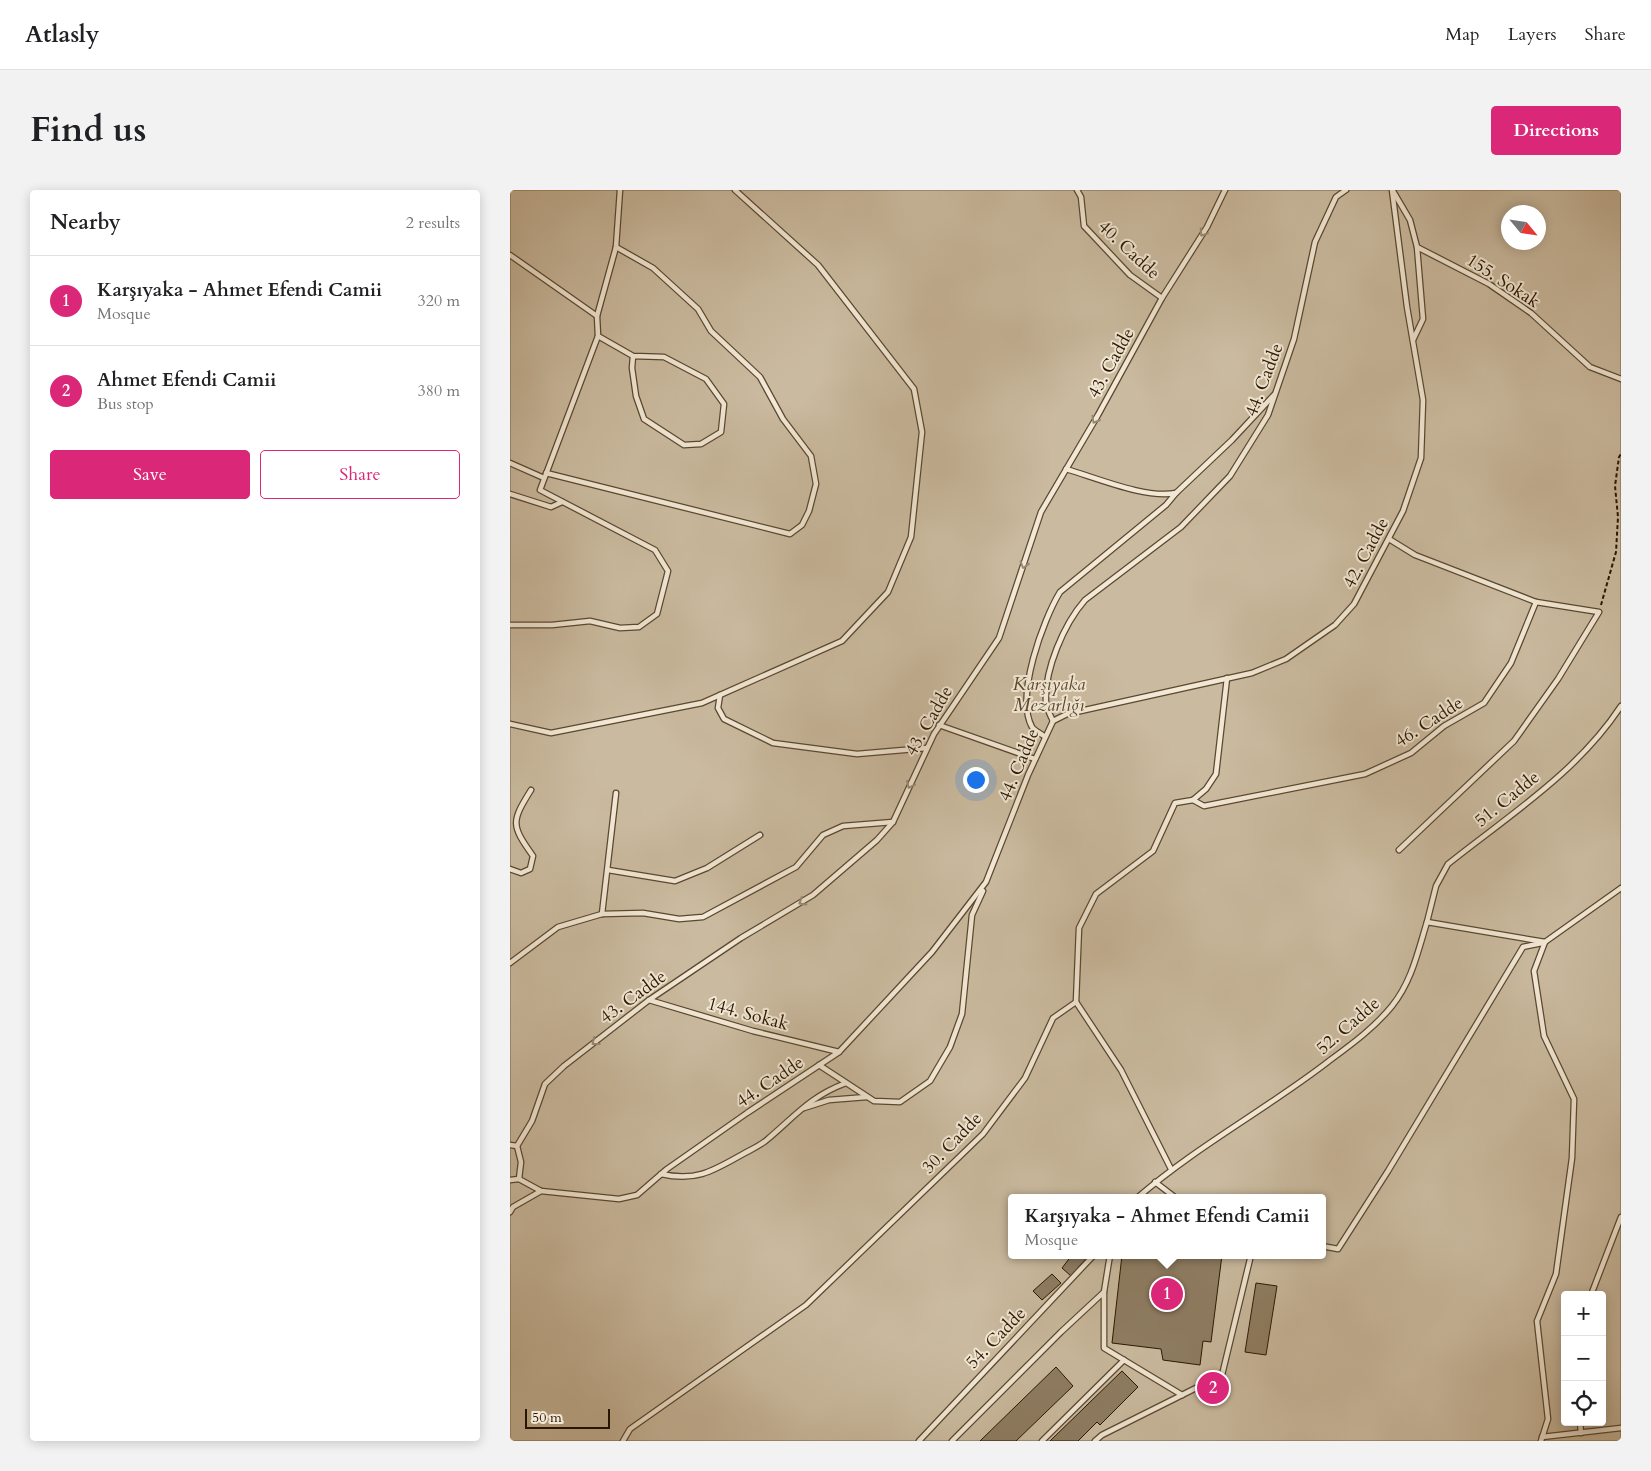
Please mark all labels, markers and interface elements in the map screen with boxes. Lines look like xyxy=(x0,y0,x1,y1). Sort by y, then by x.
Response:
text: Atlasly xyxy=(25,18,99,51)
text: Map xyxy=(1445,22,1480,47)
text: Layers xyxy=(1508,22,1557,47)
text: Share xyxy=(1585,22,1626,47)
text: Find us xyxy=(30,106,146,154)
button: Directions xyxy=(1491,106,1621,155)
north arrow xyxy=(1501,205,1546,250)
text: Nearby xyxy=(50,208,121,237)
text: 2 results xyxy=(406,212,460,234)
street label: 40. Cadde xyxy=(1092,215,1166,285)
one-way arrow xyxy=(1199,228,1209,237)
street label: 155. Sokak xyxy=(1461,248,1545,314)
text: Karşıyaka - Ahmet Efendi Camii xyxy=(97,277,382,303)
text: 1 xyxy=(62,290,70,312)
text: 320 m xyxy=(418,290,460,312)
text: Mosque xyxy=(97,303,151,325)
street label: 43. Cadde xyxy=(1081,323,1141,403)
street label: 44. Cadde xyxy=(1239,340,1289,420)
text: Ahmet Efendi Camii xyxy=(97,367,276,393)
text: 2 xyxy=(62,380,70,402)
text: 380 m xyxy=(418,380,460,402)
text: Bus stop xyxy=(97,393,154,415)
one-way arrow xyxy=(1092,414,1102,423)
button: Save xyxy=(50,450,250,499)
button: Share xyxy=(260,450,460,499)
street label: 42. Cadde xyxy=(1337,513,1395,593)
one-way arrow xyxy=(1020,560,1030,568)
park label: Karşıyaka Mezarlığı xyxy=(1013,672,1085,718)
street label: 43. Cadde xyxy=(899,682,959,760)
street label: 46. Cadde xyxy=(1390,691,1468,753)
street label: 44. Cadde xyxy=(993,725,1045,805)
street label: 51. Cadde xyxy=(1469,765,1545,833)
your location xyxy=(963,767,989,793)
one-way arrow xyxy=(906,780,916,789)
one-way arrow xyxy=(799,895,808,905)
street label: 43. Cadde xyxy=(595,964,671,1030)
street label: 144. Sokak xyxy=(705,991,792,1037)
street label: 52. Cadde xyxy=(1311,991,1385,1061)
one-way arrow xyxy=(592,1036,601,1044)
street label: 44. Cadde xyxy=(731,1050,809,1114)
street label: 30. Cadde xyxy=(916,1107,988,1179)
popup xyxy=(1008,1194,1326,1259)
text: Karşıyaka - Ahmet Efendi Camii xyxy=(1024,1203,1310,1229)
text: Mosque xyxy=(1024,1229,1078,1251)
pin: 1 xyxy=(1151,1275,1183,1313)
map controls xyxy=(1561,1291,1606,1426)
button: + xyxy=(1561,1291,1606,1336)
street label: 54. Cadde xyxy=(960,1302,1032,1374)
button: − xyxy=(1561,1336,1606,1381)
pin: 2 xyxy=(1197,1369,1229,1407)
button: locate xyxy=(1561,1381,1606,1426)
scale bar xyxy=(525,1406,610,1429)
text: 50 m xyxy=(532,1408,562,1427)

